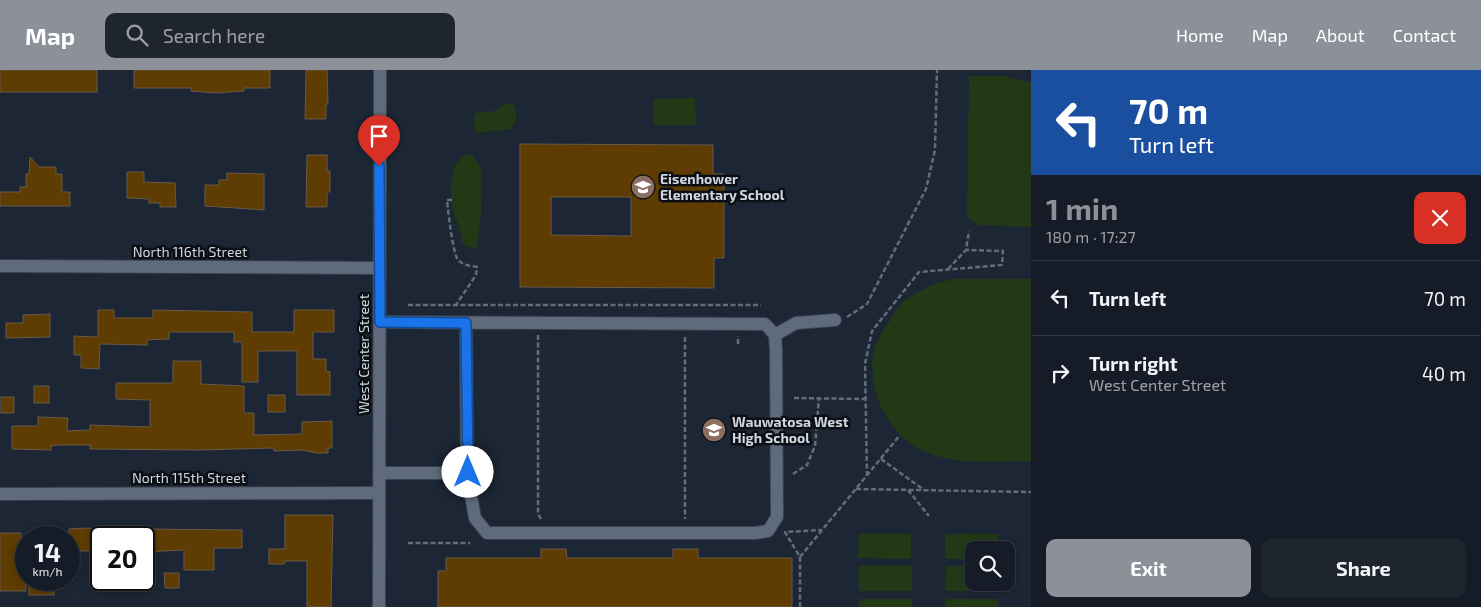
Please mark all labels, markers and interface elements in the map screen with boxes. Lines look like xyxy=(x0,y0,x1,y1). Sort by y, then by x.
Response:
search box xyxy=(105,13,455,58)
text: Map xyxy=(25,21,75,50)
icon: search xyxy=(123,21,151,49)
text: Search here xyxy=(163,24,265,47)
text: Home xyxy=(1176,24,1224,46)
text: Map xyxy=(1252,24,1288,46)
text: About xyxy=(1316,24,1365,46)
text: Contact xyxy=(1393,24,1456,46)
text: 70 m xyxy=(1129,89,1208,131)
icon: left xyxy=(1046,90,1111,155)
pin xyxy=(358,115,400,166)
icon: arrive xyxy=(365,122,393,150)
text: Turn left xyxy=(1129,131,1214,157)
place label: Eisenhower Elementary School xyxy=(660,170,785,203)
school or university icon: Eisenhower Elementary School xyxy=(630,174,656,200)
text: 1 min xyxy=(1046,190,1118,226)
button: close xyxy=(1414,192,1466,244)
text: 180 m · 17:27 xyxy=(1046,227,1136,246)
street label: North 116th Street xyxy=(133,243,247,260)
icon: left xyxy=(1046,284,1074,312)
text: Turn left xyxy=(1089,287,1166,310)
text: 70 m xyxy=(1424,287,1466,310)
street label: West Center Street xyxy=(355,294,372,414)
text: Turn right xyxy=(1089,352,1177,375)
icon: right xyxy=(1046,359,1074,387)
text: 40 m xyxy=(1422,362,1466,385)
text: West Center Street xyxy=(1089,375,1226,394)
place label: Wauwatosa West High School xyxy=(732,413,849,446)
school or university icon: Wauwatosa West High School xyxy=(701,417,727,443)
position arrow xyxy=(441,445,493,497)
street label: North 115th Street xyxy=(132,469,246,486)
speed limit sign: 20 xyxy=(90,526,155,591)
text: 14 xyxy=(34,537,61,567)
button: Exit xyxy=(1046,539,1251,597)
button: Share xyxy=(1261,539,1466,597)
map controls xyxy=(965,541,1015,591)
button: search xyxy=(965,541,1015,591)
text: km/h xyxy=(33,564,62,578)

